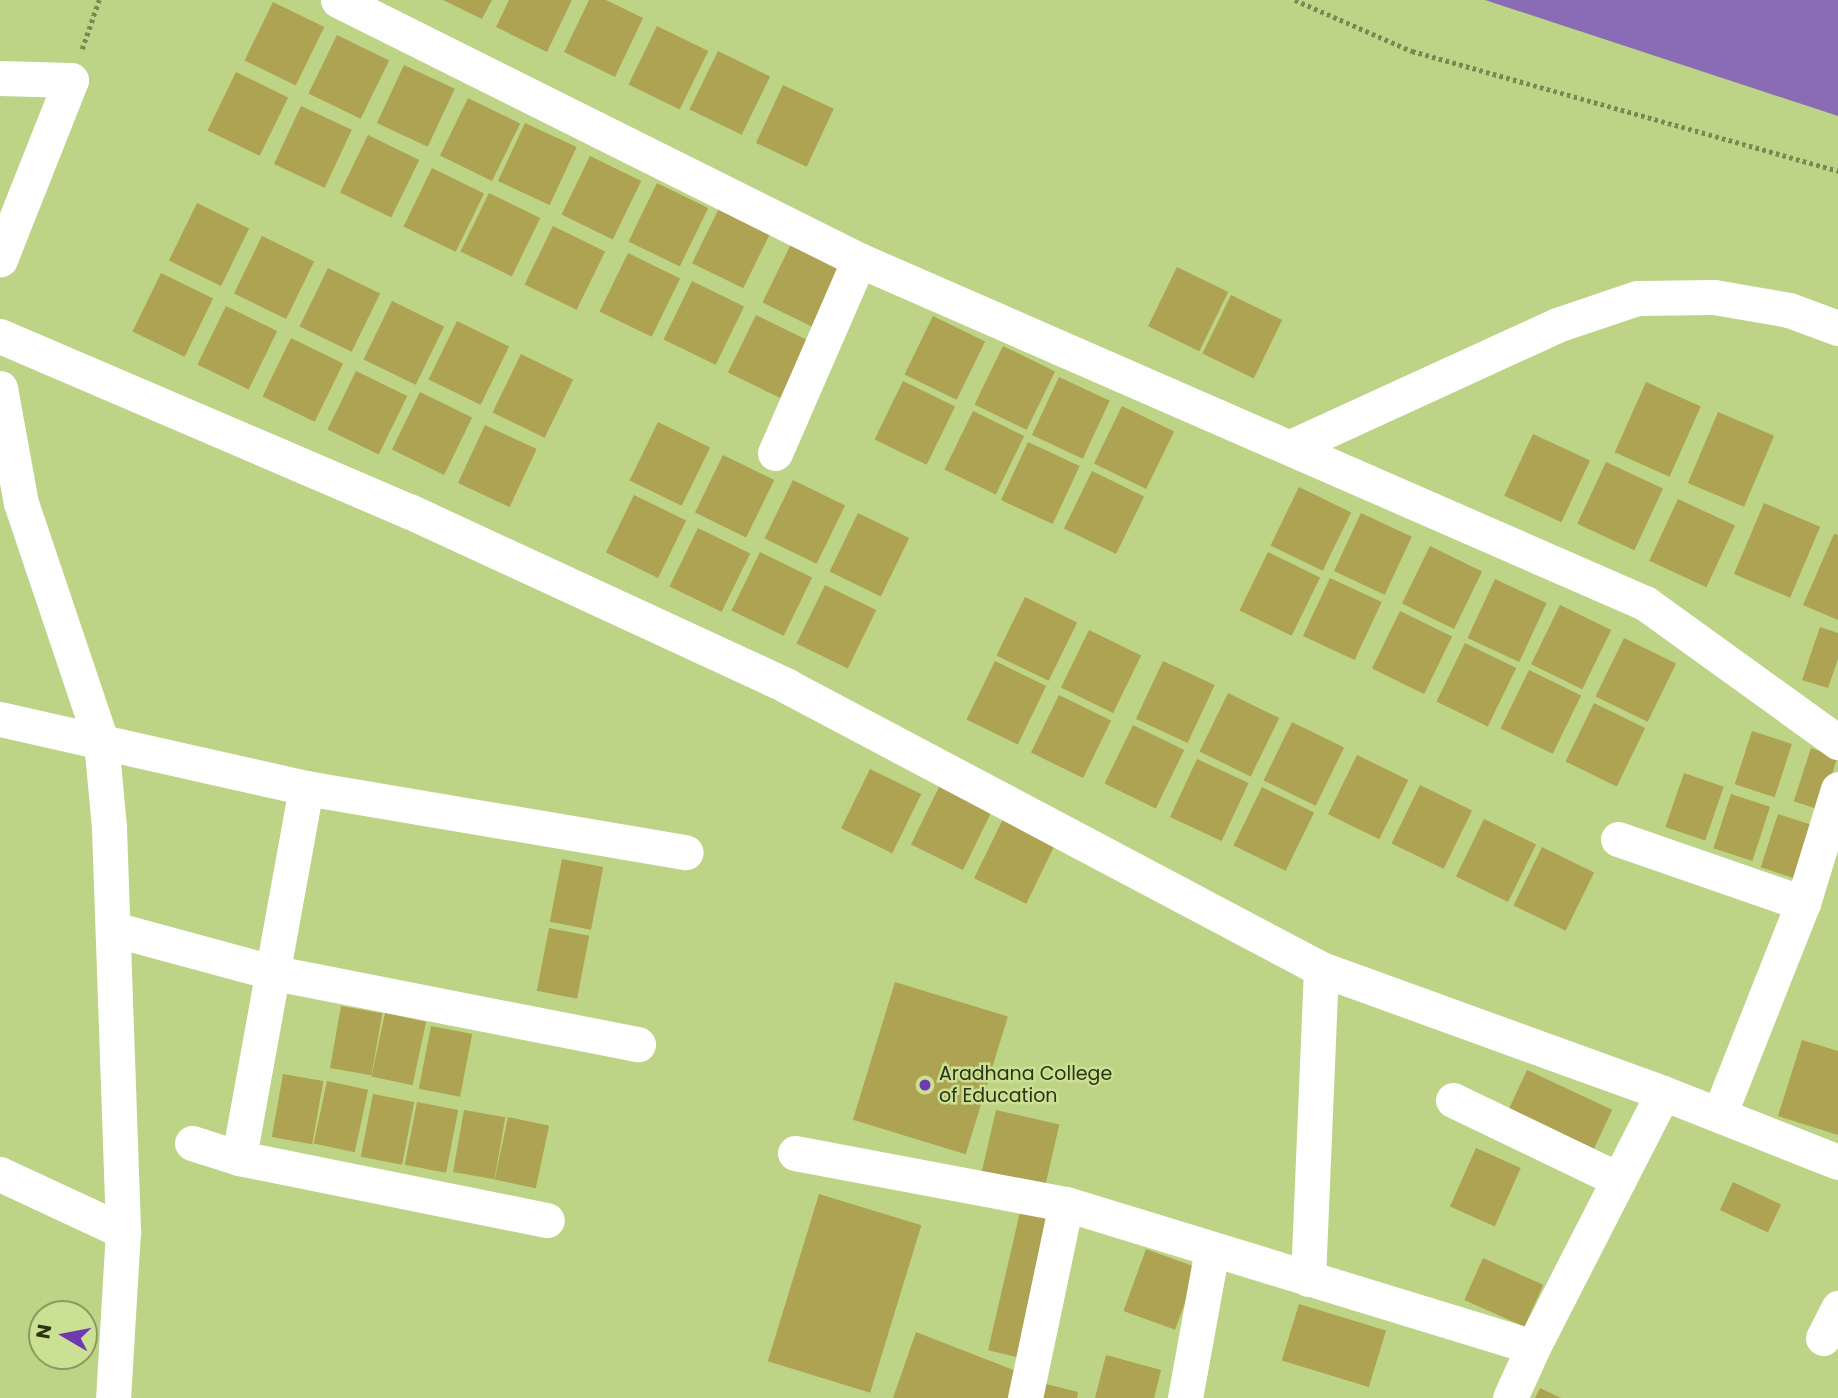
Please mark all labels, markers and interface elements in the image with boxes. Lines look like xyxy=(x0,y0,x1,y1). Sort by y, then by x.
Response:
place label: Aradhana College of Education xyxy=(939,1063,1112,1107)
marker: Aradhana College of Education xyxy=(917,1077,933,1093)
north arrow xyxy=(28,1300,98,1370)
text: N xyxy=(29,1322,58,1341)

